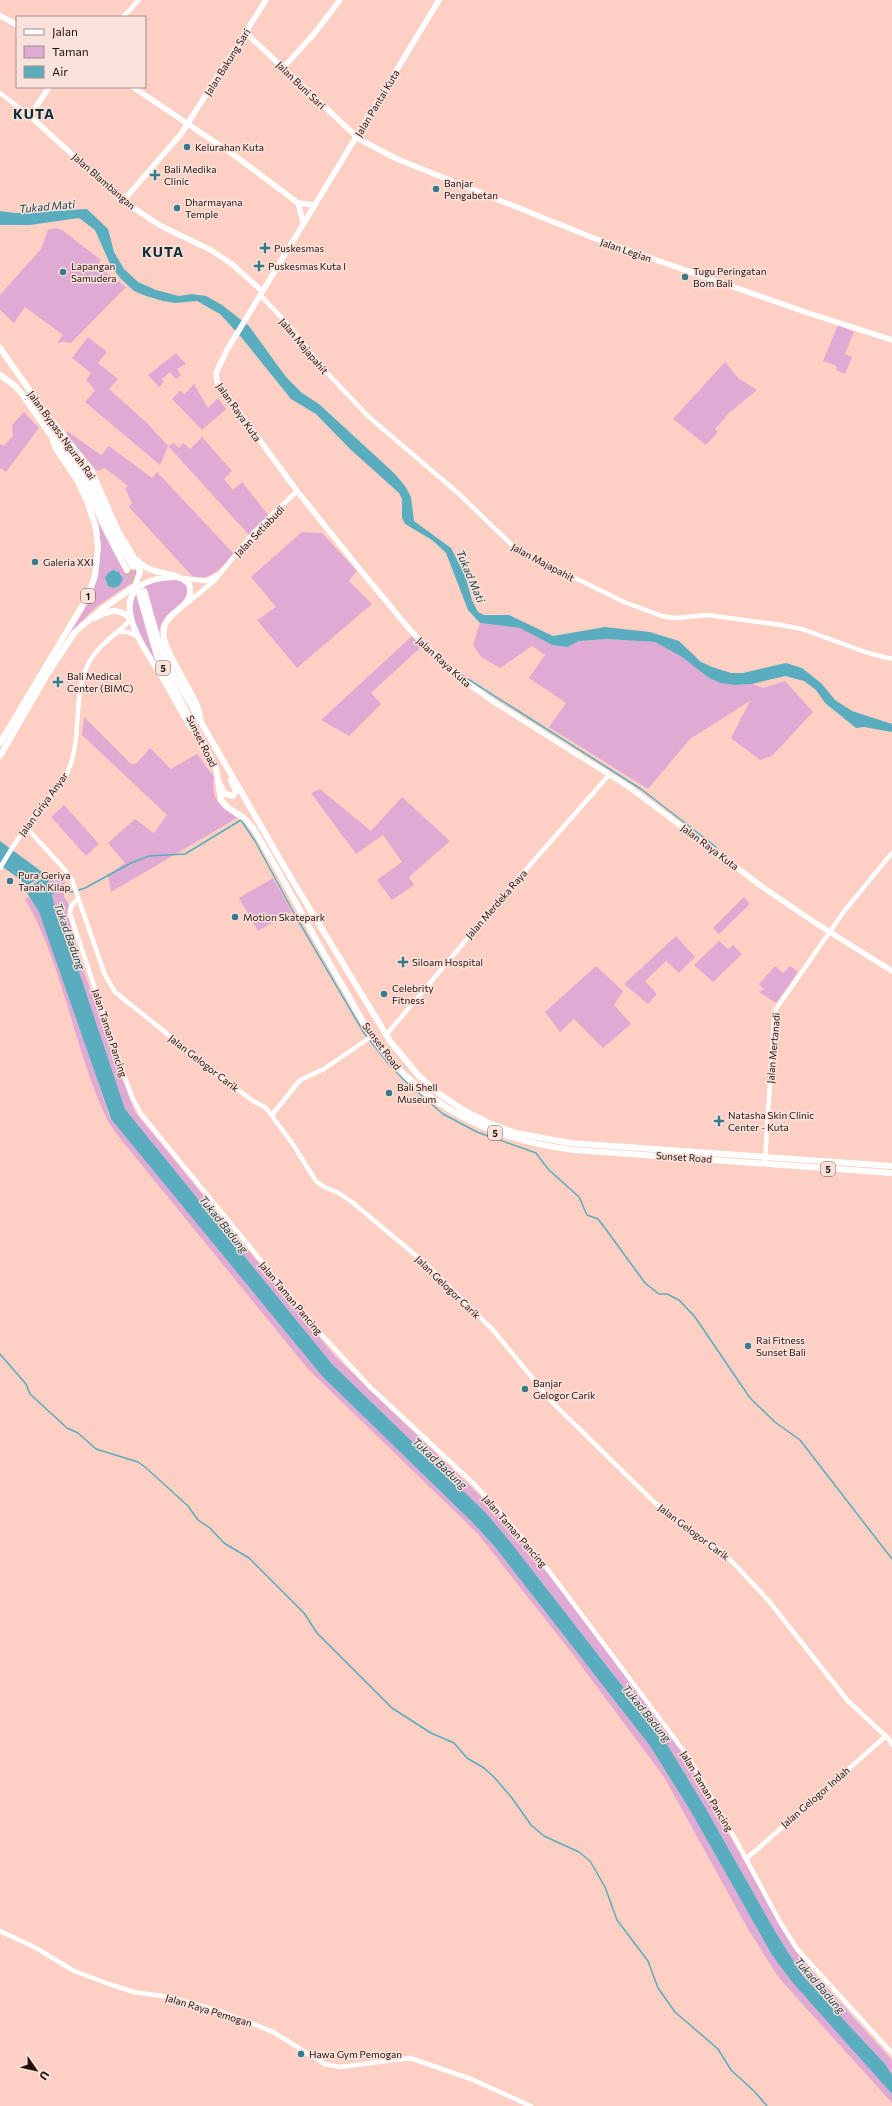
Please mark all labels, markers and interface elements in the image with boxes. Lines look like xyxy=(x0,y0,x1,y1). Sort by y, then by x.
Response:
legend xyxy=(16,16,146,88)
text: Jalan xyxy=(52,24,78,39)
street label: Jalan Bakung Sari xyxy=(202,26,252,98)
text: Taman xyxy=(52,44,89,58)
street label: Jalan Buni Sari xyxy=(274,59,328,111)
text: Air xyxy=(52,64,68,78)
street label: Jalan Pantai Kuta xyxy=(352,67,402,139)
district label: KUTA xyxy=(13,105,55,122)
place label: Kelurahan Kuta xyxy=(195,141,264,153)
marker: Kelurahan Kuta xyxy=(182,142,192,152)
street label: Jalan Blambangan xyxy=(70,150,138,212)
place label: Bali Medika Clinic xyxy=(164,163,217,187)
marker: Bali Medika Clinic xyxy=(149,169,161,181)
place label: Banjar Pengabetan xyxy=(444,177,498,201)
marker: Banjar Pengabetan xyxy=(431,184,441,194)
place label: Dharmayana Temple xyxy=(185,196,242,220)
water label: Tukad Mati xyxy=(19,197,77,215)
marker: Dharmayana Temple xyxy=(172,203,182,213)
street label: Jalan Legian xyxy=(599,236,653,264)
marker: Puskesmas xyxy=(259,242,271,254)
place label: Puskesmas xyxy=(274,242,324,254)
district label: KUTA xyxy=(142,243,184,260)
place label: Lapangan Samudera xyxy=(71,260,117,284)
marker: Puskesmas Kuta I xyxy=(253,260,265,272)
place label: Puskesmas Kuta I xyxy=(268,260,346,272)
place label: Tugu Peringatan Bom Bali xyxy=(693,265,766,289)
marker: Lapangan Samudera xyxy=(58,267,68,277)
marker: Tugu Peringatan Bom Bali xyxy=(680,272,690,282)
street label: Jalan Majapahit xyxy=(277,315,331,377)
street label: Jalan Raya Kuta xyxy=(214,380,264,444)
street label: Jalan Bypass Ngurah Rai xyxy=(26,388,98,482)
street label: Jalan Setiabudi xyxy=(232,503,286,559)
street label: Jalan Majapahit xyxy=(509,540,577,584)
water label: Tukad Mati xyxy=(454,548,488,605)
place label: Galeria XXI xyxy=(43,556,93,568)
marker: Galeria XXI xyxy=(30,557,40,567)
road number: 1 xyxy=(81,589,95,603)
street label: Jalan Raya Kuta xyxy=(414,634,474,690)
road number: 5 xyxy=(156,661,170,675)
place label: Bali Medical Center (BIMC) xyxy=(67,670,133,694)
marker: Bali Medical Center (BIMC) xyxy=(52,676,64,688)
street label: Sunset Road xyxy=(184,713,220,769)
street label: Jalan Griya Anyar xyxy=(16,770,70,838)
street label: Jalan Raya Kuta xyxy=(679,821,741,873)
street label: Jalan Merdeka Raya xyxy=(463,867,529,941)
place label: Pura Geriya Tanah Kilap xyxy=(18,869,70,893)
marker: Pura Geriya Tanah Kilap xyxy=(5,876,15,886)
water label: Tukad Badung xyxy=(52,901,88,972)
place label: Motion Skatepark xyxy=(243,911,326,923)
marker: Motion Skatepark xyxy=(230,912,240,922)
marker: Siloam Hospital xyxy=(397,956,409,968)
place label: Siloam Hospital xyxy=(412,956,483,968)
place label: Celebrity Fitness xyxy=(392,982,434,1006)
street label: Jalan Taman Pancing xyxy=(90,987,130,1079)
marker: Celebrity Fitness xyxy=(379,989,389,999)
street label: Jalan Mertanadi xyxy=(764,1012,782,1084)
street label: Sunset Road xyxy=(360,1020,404,1072)
street label: Jalan Gelogor Carik xyxy=(166,1032,242,1095)
place label: Bali Shell Museum xyxy=(397,1081,438,1105)
marker: Bali Shell Museum xyxy=(384,1088,394,1098)
place label: Natasha Skin Clinic Center - Kuta xyxy=(728,1109,814,1133)
marker: Natasha Skin Clinic Center - Kuta xyxy=(713,1115,725,1127)
road number: 5 xyxy=(488,1126,502,1140)
street label: Sunset Road xyxy=(655,1149,713,1165)
road number: 5 xyxy=(821,1162,835,1176)
water label: Tukad Badung xyxy=(197,1193,252,1256)
street label: Jalan Gelogor Carik xyxy=(413,1253,483,1322)
street label: Jalan Taman Pancing xyxy=(257,1259,325,1337)
place label: Rai Fitness Sunset Bali xyxy=(756,1334,806,1358)
marker: Rai Fitness Sunset Bali xyxy=(743,1341,753,1351)
place label: Banjar Gelogor Carik xyxy=(533,1377,596,1401)
marker: Banjar Gelogor Carik xyxy=(520,1384,530,1394)
water label: Tukad Badung xyxy=(410,1434,471,1492)
street label: Jalan Taman Pancing xyxy=(480,1492,550,1570)
street label: Jalan Gelogor Carik xyxy=(656,1501,732,1563)
water label: Tukad Badung xyxy=(620,1682,675,1745)
street label: Jalan Taman Pancing xyxy=(678,1749,736,1834)
street label: Jalan Gelogor Indah xyxy=(778,1764,852,1830)
water label: Tukad Badung xyxy=(792,1954,849,2016)
street label: Jalan Raya Pemogan xyxy=(164,1991,254,2029)
place label: Hawa Gym Pemogan xyxy=(309,2048,402,2060)
marker: Hawa Gym Pemogan xyxy=(296,2049,306,2059)
north arrow xyxy=(16,2050,56,2090)
text: U xyxy=(37,2069,52,2083)

